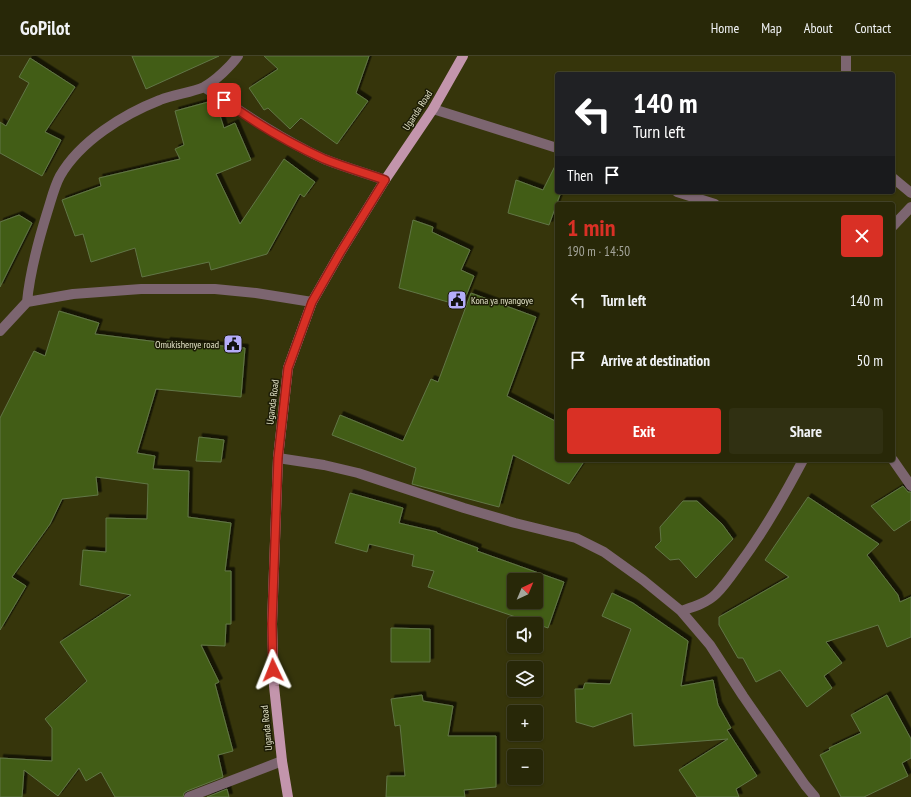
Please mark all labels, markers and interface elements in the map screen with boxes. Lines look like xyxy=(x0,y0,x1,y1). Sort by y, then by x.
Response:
text: GoPilot xyxy=(20,16,70,40)
text: Home xyxy=(711,19,739,37)
text: Map xyxy=(761,19,782,37)
text: About xyxy=(804,19,833,37)
text: Contact xyxy=(855,19,891,37)
pin xyxy=(207,83,241,117)
text: 140 m xyxy=(633,84,697,121)
street label: Uganda Road xyxy=(400,88,435,133)
icon: left xyxy=(567,88,619,140)
icon: arrive xyxy=(213,89,235,111)
text: Turn left xyxy=(633,120,685,143)
icon: arrive xyxy=(601,164,623,186)
text: Then xyxy=(567,166,593,185)
text: 1 min xyxy=(567,212,615,243)
button: close xyxy=(841,215,883,257)
text: 190 m · 14:50 xyxy=(567,243,630,260)
public building icon: Kona ya nyangoye xyxy=(446,289,468,311)
icon: left xyxy=(567,289,589,311)
text: Turn left xyxy=(601,291,646,310)
text: 140 m xyxy=(850,291,883,310)
place label: Kona ya nyangoye xyxy=(471,294,533,307)
public building icon: Omukishenye road xyxy=(222,333,244,355)
place label: Omukishenye road xyxy=(155,338,219,351)
icon: arrive xyxy=(567,349,589,371)
text: Arrive at destination xyxy=(601,351,710,370)
text: 50 m xyxy=(857,351,883,370)
street label: Uganda Road xyxy=(263,379,282,425)
button: Exit xyxy=(567,408,721,454)
button: Share xyxy=(729,408,883,454)
north arrow xyxy=(507,573,543,609)
map controls xyxy=(507,573,543,785)
button: sound xyxy=(507,617,543,653)
position arrow xyxy=(252,649,294,691)
button: layers xyxy=(507,661,543,697)
street label: Uganda Road xyxy=(258,705,275,751)
button: + xyxy=(507,705,543,741)
button: − xyxy=(507,749,543,785)

